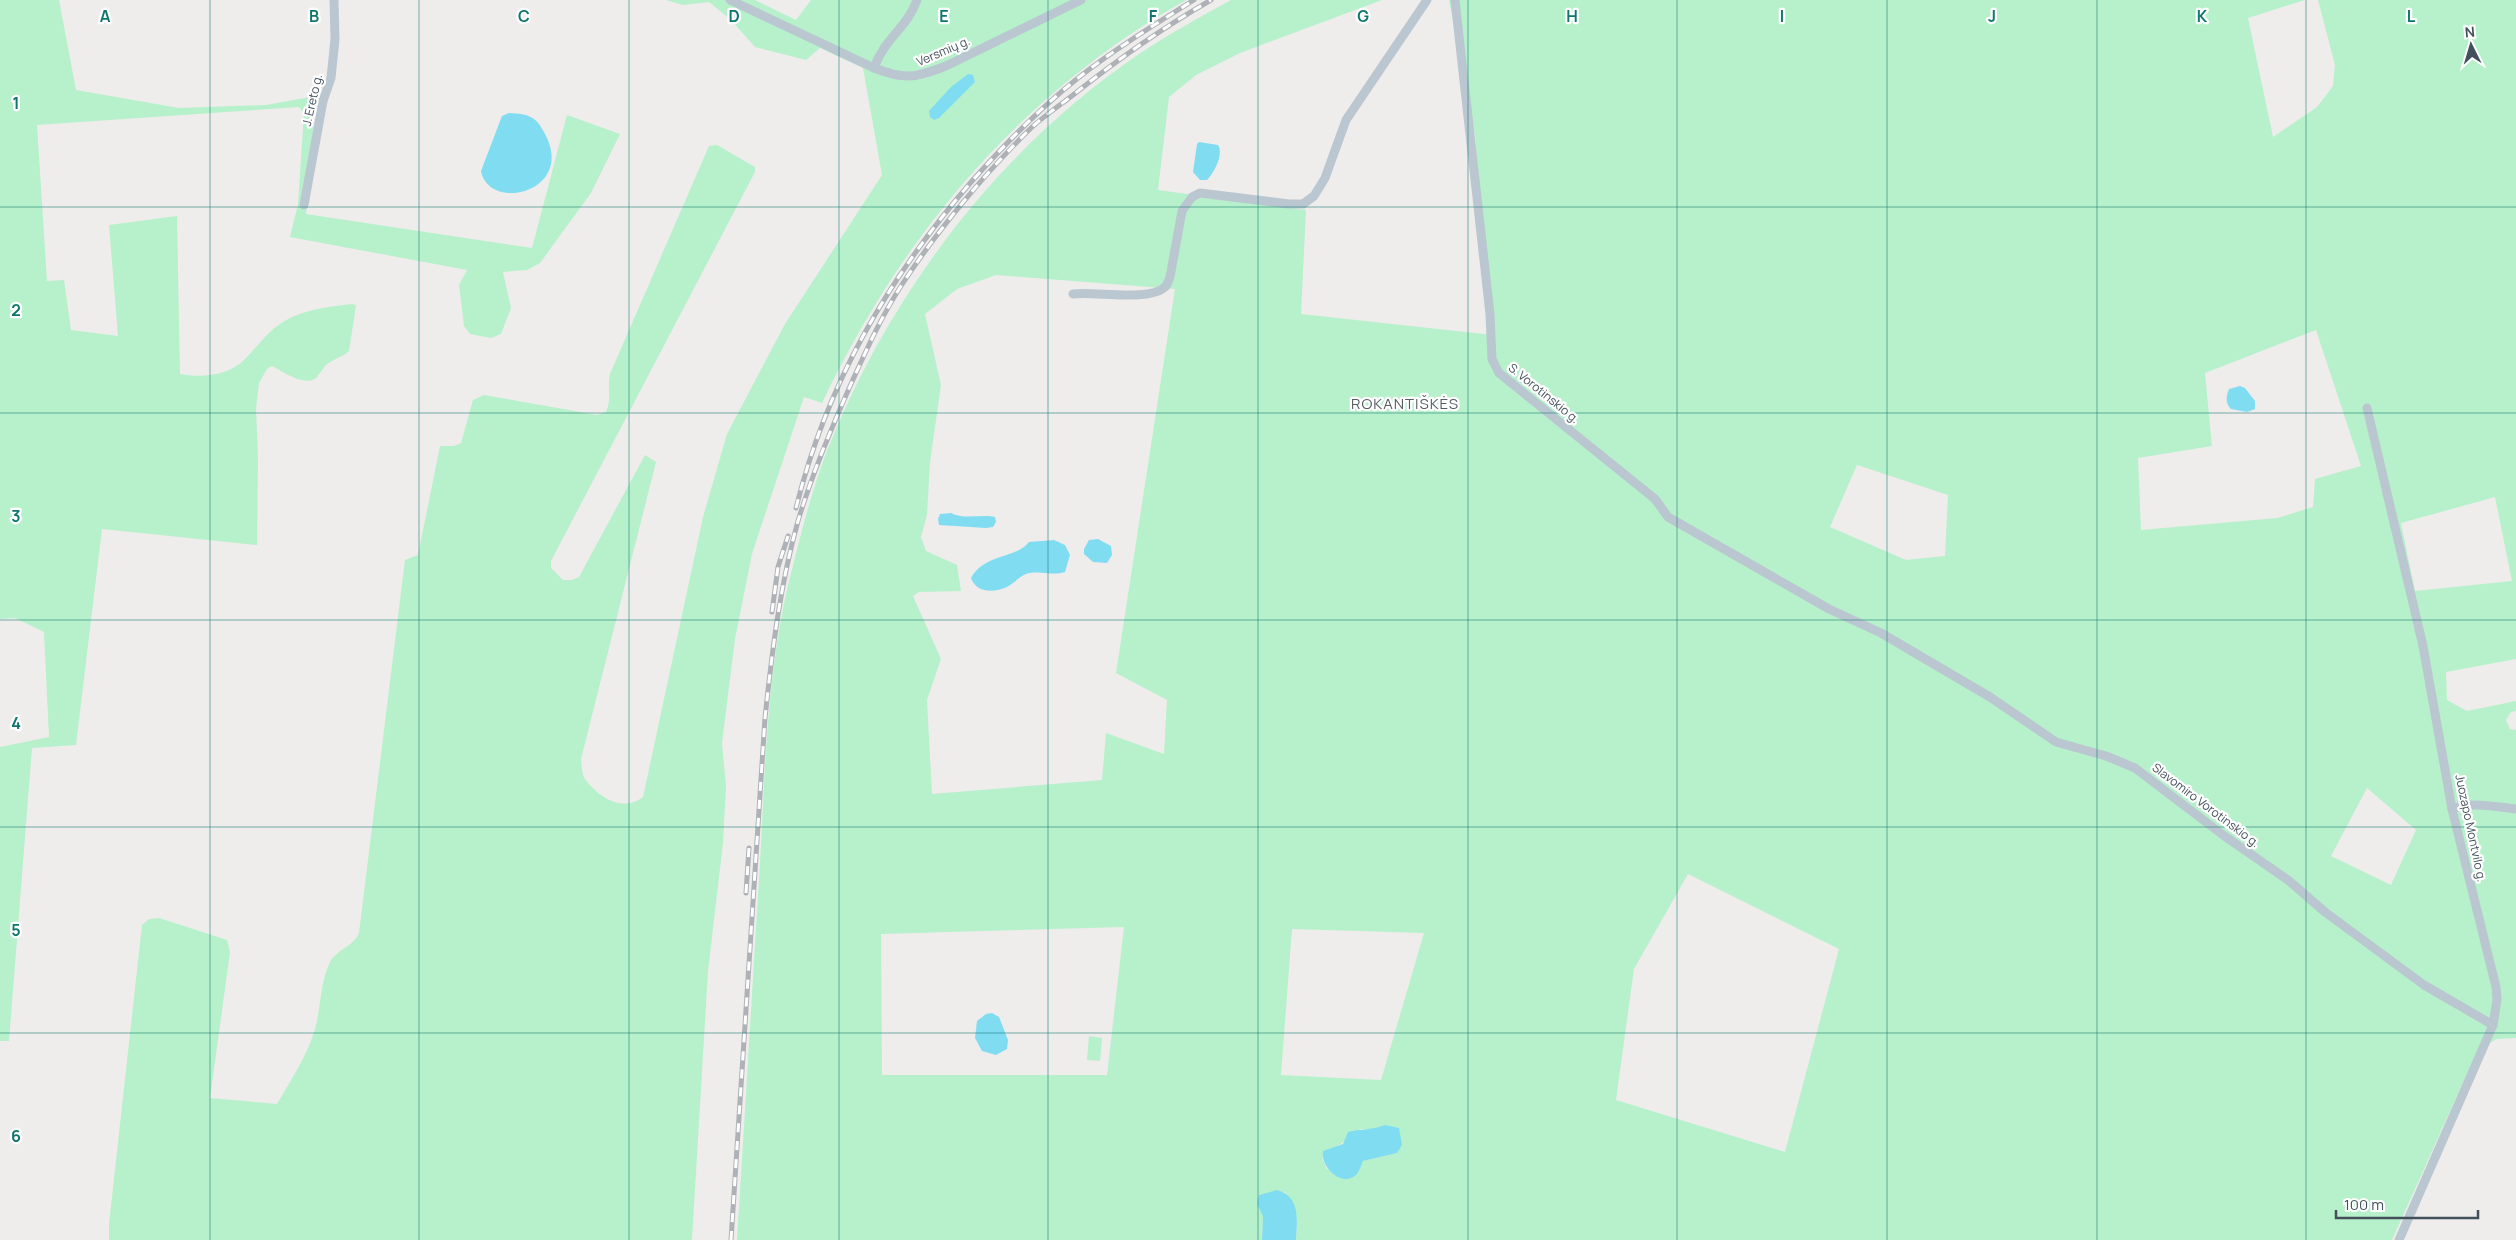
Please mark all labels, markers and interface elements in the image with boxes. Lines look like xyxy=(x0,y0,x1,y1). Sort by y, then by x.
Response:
text: A xyxy=(100,5,111,27)
text: B xyxy=(309,5,319,27)
text: C xyxy=(518,5,530,27)
text: D xyxy=(728,5,740,27)
text: E xyxy=(939,5,949,27)
text: F xyxy=(1149,5,1158,27)
text: G xyxy=(1357,5,1369,27)
text: H xyxy=(1566,5,1578,27)
text: I xyxy=(1780,5,1784,27)
text: J xyxy=(1988,5,1996,27)
text: K xyxy=(2197,5,2208,27)
text: L xyxy=(2407,5,2416,27)
north arrow xyxy=(2446,20,2496,70)
text: N xyxy=(2464,22,2476,41)
street label: Versmių g. xyxy=(914,32,972,70)
street label: J. Ereto g. xyxy=(298,72,326,128)
text: 1 xyxy=(12,92,20,114)
text: 2 xyxy=(11,299,21,321)
street label: S. Vorotinskio g. xyxy=(1505,359,1583,427)
district label: ROKANTIŠKĖS xyxy=(1351,393,1459,414)
text: 3 xyxy=(11,505,21,527)
text: 4 xyxy=(11,712,21,734)
street label: Slavomiro Vorotinskio g. xyxy=(2149,759,2263,851)
street label: Juozapo Montvilo g. xyxy=(2451,773,2491,883)
text: 5 xyxy=(11,919,21,941)
text: 6 xyxy=(11,1125,21,1147)
scale bar xyxy=(2336,1188,2478,1220)
text: 100 m xyxy=(2344,1194,2384,1215)

